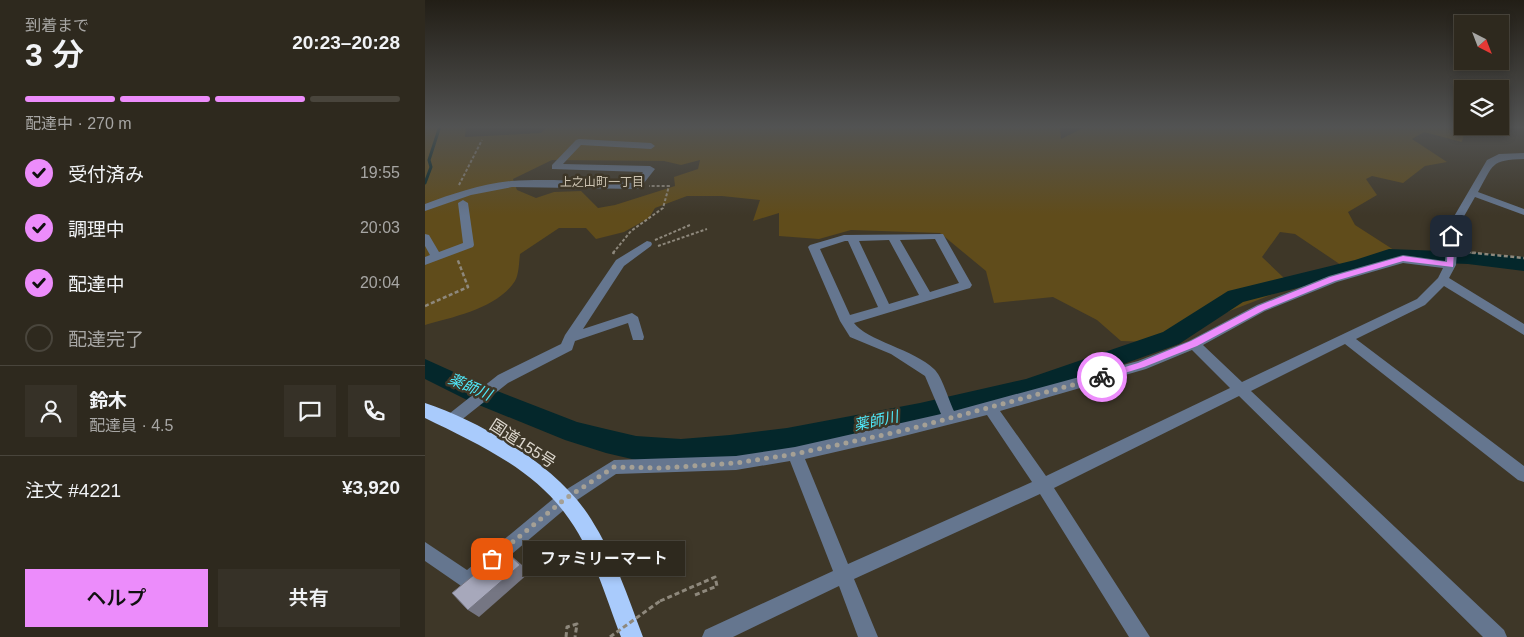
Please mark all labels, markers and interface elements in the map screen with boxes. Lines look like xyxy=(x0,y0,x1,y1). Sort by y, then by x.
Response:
north arrow xyxy=(1454,15,1509,70)
map controls xyxy=(1454,15,1509,135)
text: 到着まで xyxy=(25,17,89,34)
text: 20:23–20:28 xyxy=(292,32,400,53)
text: 3 分 xyxy=(25,37,84,73)
button: layers xyxy=(1454,80,1509,135)
text: 配達中 · 270 m xyxy=(25,115,132,132)
icon: check xyxy=(25,159,53,187)
text: 受付済み xyxy=(68,164,144,185)
text: 19:55 xyxy=(360,164,400,181)
district label: 上之山町一丁目 xyxy=(560,175,644,189)
icon: check xyxy=(25,214,53,242)
pin xyxy=(1430,215,1472,257)
text: 調理中 xyxy=(68,219,125,240)
text: 20:03 xyxy=(360,219,400,236)
icon: home xyxy=(1437,222,1465,250)
icon: check xyxy=(25,269,53,297)
text: 配達中 xyxy=(68,274,125,295)
text: 20:04 xyxy=(360,274,400,291)
text: 配達完了 xyxy=(68,329,144,350)
courier xyxy=(1077,352,1127,402)
icon: bike xyxy=(1088,363,1116,391)
water label: 薬師川 xyxy=(446,370,496,404)
button: person xyxy=(25,385,77,437)
button: chat xyxy=(284,385,336,437)
button: phone xyxy=(348,385,400,437)
text: 鈴木 xyxy=(89,390,127,411)
water label: 薬師川 xyxy=(852,407,902,434)
street label: 国道155号 xyxy=(487,416,559,471)
text: 配達員 · 4.5 xyxy=(89,417,173,434)
text: ¥3,920 xyxy=(342,477,400,498)
text: 注文 #4221 xyxy=(25,480,121,501)
pin xyxy=(471,538,513,580)
callout: ファミリーマート xyxy=(522,542,685,576)
icon: bag xyxy=(478,545,506,573)
text: ファミリーマート xyxy=(540,550,668,567)
button: ヘルプ xyxy=(25,569,208,627)
button: 共有 xyxy=(218,569,400,627)

